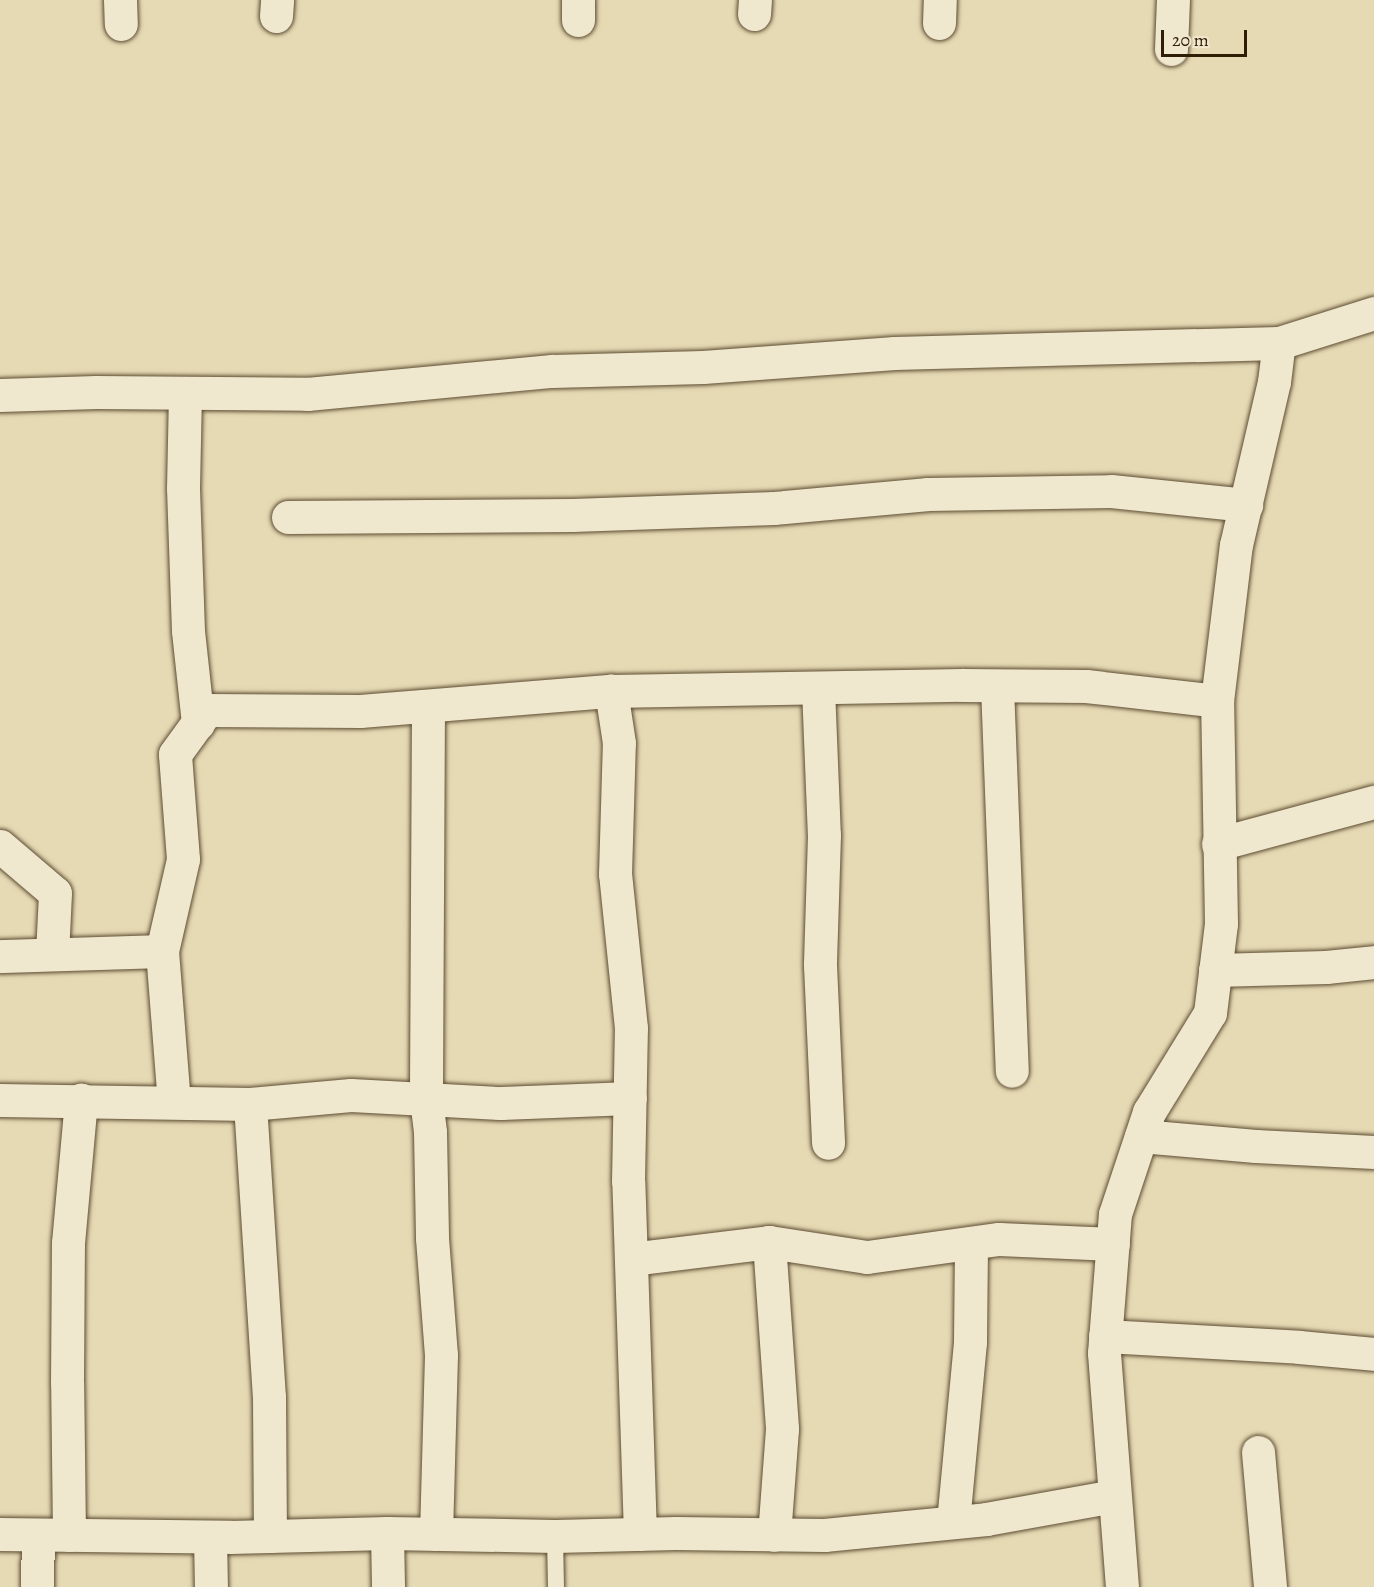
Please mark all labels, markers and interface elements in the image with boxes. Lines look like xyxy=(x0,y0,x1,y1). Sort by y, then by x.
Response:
scale bar xyxy=(1164,18,1250,56)
text: 20 m xyxy=(1172,28,1209,52)

